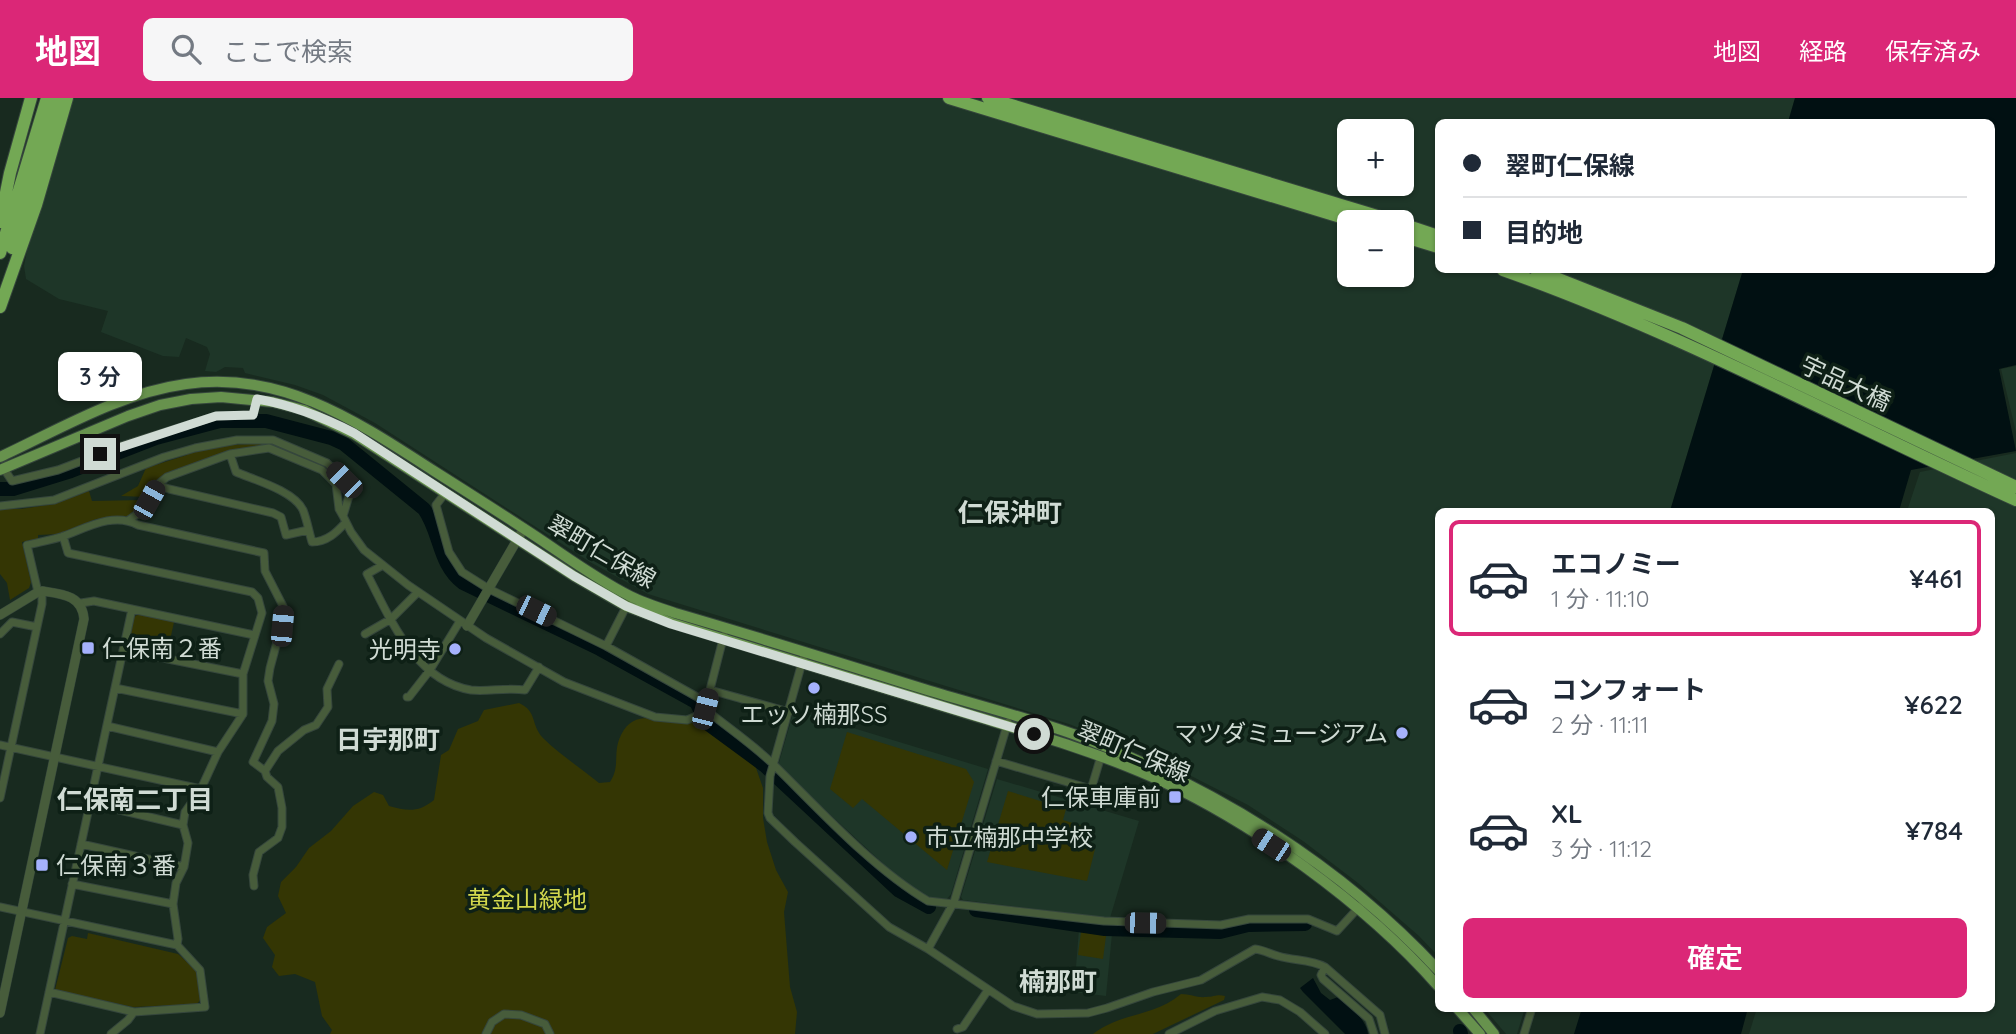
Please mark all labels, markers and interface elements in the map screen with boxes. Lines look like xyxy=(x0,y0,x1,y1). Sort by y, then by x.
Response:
search box xyxy=(143,18,633,81)
text: 地図 xyxy=(35,30,101,71)
icon: search xyxy=(167,30,205,68)
text: ここで検索 xyxy=(223,35,353,68)
text: 地図 xyxy=(1713,36,1761,66)
text: 経路 xyxy=(1799,36,1847,66)
text: 保存済み xyxy=(1885,36,1981,66)
map controls xyxy=(1337,119,1414,287)
button: + xyxy=(1337,119,1414,196)
text: 翠町仁保線 xyxy=(1505,149,1635,182)
button: − xyxy=(1337,210,1414,287)
text: 目的地 xyxy=(1505,216,1583,249)
street label: 宇品大橋 xyxy=(1796,349,1896,417)
callout: 3 分 xyxy=(58,352,142,402)
text: 3 分 xyxy=(79,362,121,391)
route end xyxy=(84,438,116,470)
car xyxy=(322,458,367,502)
car xyxy=(130,477,169,523)
district label: 仁保沖町 xyxy=(958,496,1062,529)
street label: 翠町仁保線 xyxy=(543,508,661,594)
icon: car xyxy=(1467,547,1530,610)
text: エコノミー xyxy=(1551,547,1681,580)
text: ¥461 xyxy=(1909,562,1963,595)
text: 1 分 · 11:10 xyxy=(1551,584,1649,613)
car xyxy=(513,592,560,630)
car xyxy=(270,604,295,648)
place label: 仁保南２番 xyxy=(102,633,222,663)
place label: 光明寺 xyxy=(369,634,441,664)
marker: 仁保南２番 xyxy=(80,640,96,656)
marker: 光明寺 xyxy=(447,641,463,657)
icon: car xyxy=(1467,673,1530,736)
text: コンフォート xyxy=(1551,673,1706,706)
marker: エッソ楠那SS xyxy=(806,680,822,696)
car xyxy=(690,686,721,732)
text: ¥622 xyxy=(1904,688,1963,721)
place label: エッソ楠那SS xyxy=(741,699,887,729)
text: 2 分 · 11:11 xyxy=(1551,710,1648,739)
street label: 翠町仁保線 xyxy=(1073,714,1195,788)
route start xyxy=(1018,718,1050,750)
place label: マツダミュージアム xyxy=(1174,718,1388,748)
district label: 日宇那町 xyxy=(336,723,440,756)
marker: マツダミュージアム xyxy=(1394,725,1410,741)
place label: 仁保車庫前 xyxy=(1041,782,1161,812)
district label: 仁保南二丁目 xyxy=(57,783,213,816)
marker: 仁保車庫前 xyxy=(1167,789,1183,805)
text: XL xyxy=(1551,797,1583,830)
icon: car xyxy=(1467,799,1530,862)
text: ¥784 xyxy=(1905,814,1963,847)
place label: 市立楠那中学校 xyxy=(925,822,1093,852)
car xyxy=(1248,825,1295,865)
marker: 市立楠那中学校 xyxy=(903,829,919,845)
text: 3 分 · 11:12 xyxy=(1551,834,1652,863)
place label: 仁保南３番 xyxy=(56,850,176,880)
marker: 仁保南３番 xyxy=(34,857,50,873)
park label: 黄金山緑地 xyxy=(467,884,587,914)
car xyxy=(1124,912,1167,934)
button: 確定 xyxy=(1463,918,1967,998)
district label: 楠那町 xyxy=(1019,965,1097,998)

